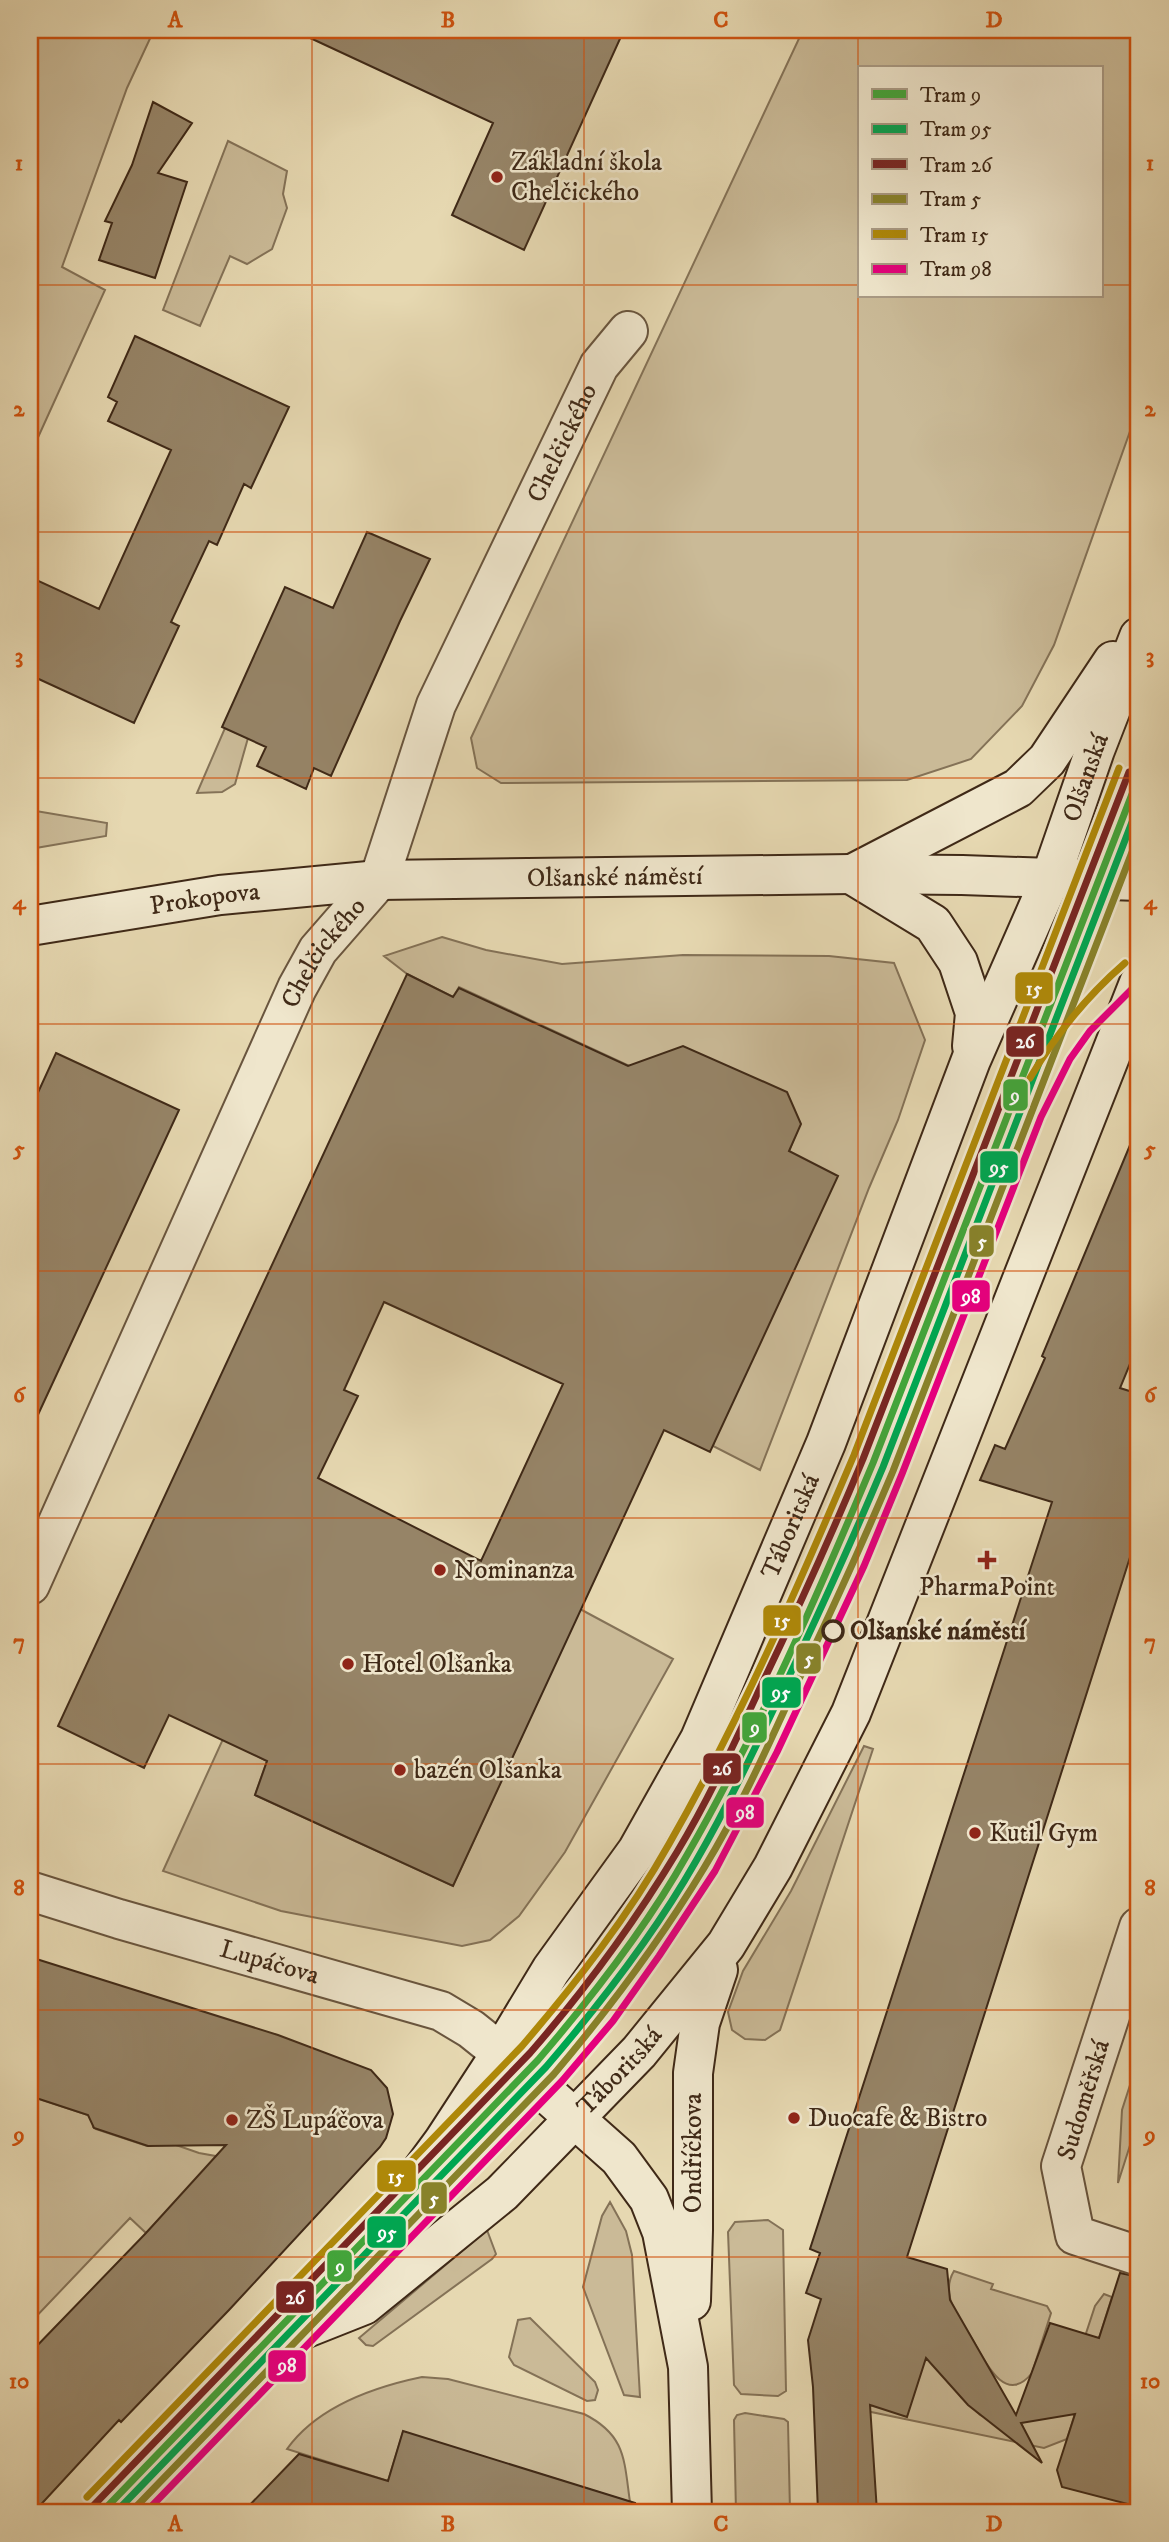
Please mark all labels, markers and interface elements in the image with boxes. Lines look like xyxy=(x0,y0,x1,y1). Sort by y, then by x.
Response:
text: A xyxy=(167,6,184,35)
text: B xyxy=(441,6,455,35)
text: C xyxy=(713,6,729,35)
text: D xyxy=(985,6,1003,35)
legend xyxy=(858,66,1102,298)
text: Tram 9 xyxy=(920,83,981,109)
text: Tram 95 xyxy=(920,117,992,143)
place label: Základní škola Chelčického xyxy=(511,146,662,209)
text: 1 xyxy=(15,149,23,178)
text: 1 xyxy=(1146,149,1154,178)
text: Tram 26 xyxy=(920,153,993,179)
marker: Základní škola Chelčického xyxy=(489,169,505,185)
text: Tram 5 xyxy=(920,187,981,213)
text: Tram 15 xyxy=(920,223,989,249)
text: Tram 98 xyxy=(920,257,992,283)
street label: Chelčického xyxy=(519,378,605,508)
text: 2 xyxy=(13,395,25,424)
text: 2 xyxy=(1144,395,1156,424)
text: 3 xyxy=(15,642,23,671)
text: 3 xyxy=(1146,642,1154,671)
street label: Olšanská xyxy=(1055,728,1117,826)
street label: Olšanské náměstí xyxy=(527,859,704,895)
street label: Prokopova xyxy=(147,875,261,923)
text: 4 xyxy=(12,888,27,917)
text: 4 xyxy=(1143,888,1158,917)
street label: Chelčického xyxy=(274,890,373,1013)
line badge: 15 xyxy=(1014,971,1054,1005)
text: 15 xyxy=(1026,978,1043,1001)
line badge: 26 xyxy=(1005,1025,1045,1058)
text: 26 xyxy=(1015,1031,1036,1054)
line badge: 9 xyxy=(1002,1078,1029,1112)
text: 9 xyxy=(1008,1085,1020,1108)
text: 5 xyxy=(12,1135,25,1164)
text: 5 xyxy=(1143,1135,1156,1164)
line badge: 95 xyxy=(979,1150,1019,1184)
text: 95 xyxy=(988,1157,1009,1180)
line badge: 5 xyxy=(968,1224,995,1258)
text: 5 xyxy=(976,1231,987,1254)
line badge: 98 xyxy=(951,1279,991,1313)
text: 98 xyxy=(960,1286,981,1309)
text: 6 xyxy=(13,1381,27,1410)
text: 6 xyxy=(1144,1381,1158,1410)
street label: Táboritská xyxy=(754,1469,828,1584)
marker: PharmaPoint xyxy=(979,1552,995,1568)
place label: Nominanza xyxy=(454,1554,574,1587)
marker: Nominanza xyxy=(432,1562,448,1578)
place label: PharmaPoint xyxy=(919,1571,1055,1604)
line badge: 15 xyxy=(762,1604,802,1637)
text: 15 xyxy=(774,1610,791,1633)
place label: Olšanské náměstí xyxy=(850,1615,1028,1648)
marker: Olšanské náměstí xyxy=(822,1620,844,1642)
text: 7 xyxy=(13,1628,25,1657)
text: 7 xyxy=(1144,1628,1156,1657)
line badge: 5 xyxy=(795,1642,822,1675)
place label: Hotel Olšanka xyxy=(362,1648,512,1681)
text: 5 xyxy=(803,1648,814,1671)
marker: Hotel Olšanka xyxy=(340,1656,356,1672)
line badge: 95 xyxy=(761,1676,802,1709)
text: 95 xyxy=(770,1682,791,1705)
line badge: 9 xyxy=(741,1711,768,1744)
text: 9 xyxy=(748,1717,760,1740)
line badge: 26 xyxy=(702,1752,742,1785)
place label: bazén Olšanka xyxy=(414,1754,562,1787)
text: 26 xyxy=(712,1758,733,1781)
marker: bazén Olšanka xyxy=(392,1762,408,1778)
line badge: 98 xyxy=(725,1796,765,1829)
text: 98 xyxy=(734,1802,755,1825)
place label: Kutil Gym xyxy=(989,1817,1098,1850)
marker: Kutil Gym xyxy=(967,1825,983,1841)
text: 8 xyxy=(13,1874,25,1903)
text: 8 xyxy=(1144,1874,1156,1903)
street label: Lupáčova xyxy=(216,1932,323,1992)
street label: Táboritská xyxy=(570,2020,670,2123)
street label: Sudoměřská xyxy=(1050,2036,1118,2164)
street label: Ondříčkova xyxy=(677,2093,710,2213)
place label: Duocafe & Bistro xyxy=(808,2102,987,2135)
place label: ZŠ Lupáčova xyxy=(246,2103,384,2137)
marker: Duocafe & Bistro xyxy=(786,2110,802,2126)
marker: ZŠ Lupáčova xyxy=(224,2112,240,2128)
text: 9 xyxy=(11,2121,25,2150)
text: 9 xyxy=(1142,2121,1156,2150)
line badge: 15 xyxy=(376,2159,417,2193)
text: 15 xyxy=(388,2166,405,2189)
line badge: 5 xyxy=(420,2181,448,2215)
text: 5 xyxy=(428,2188,439,2211)
line badge: 95 xyxy=(366,2215,407,2249)
text: 95 xyxy=(376,2222,397,2245)
line badge: 9 xyxy=(326,2249,353,2283)
text: 9 xyxy=(333,2256,345,2279)
line badge: 26 xyxy=(275,2280,315,2314)
text: 26 xyxy=(285,2287,306,2310)
line badge: 98 xyxy=(267,2349,307,2383)
text: 98 xyxy=(276,2355,297,2378)
text: 10 xyxy=(9,2367,29,2396)
text: 10 xyxy=(1140,2367,1160,2396)
text: A xyxy=(167,2510,184,2539)
text: B xyxy=(441,2510,455,2539)
text: C xyxy=(713,2510,729,2539)
text: D xyxy=(985,2510,1003,2539)

